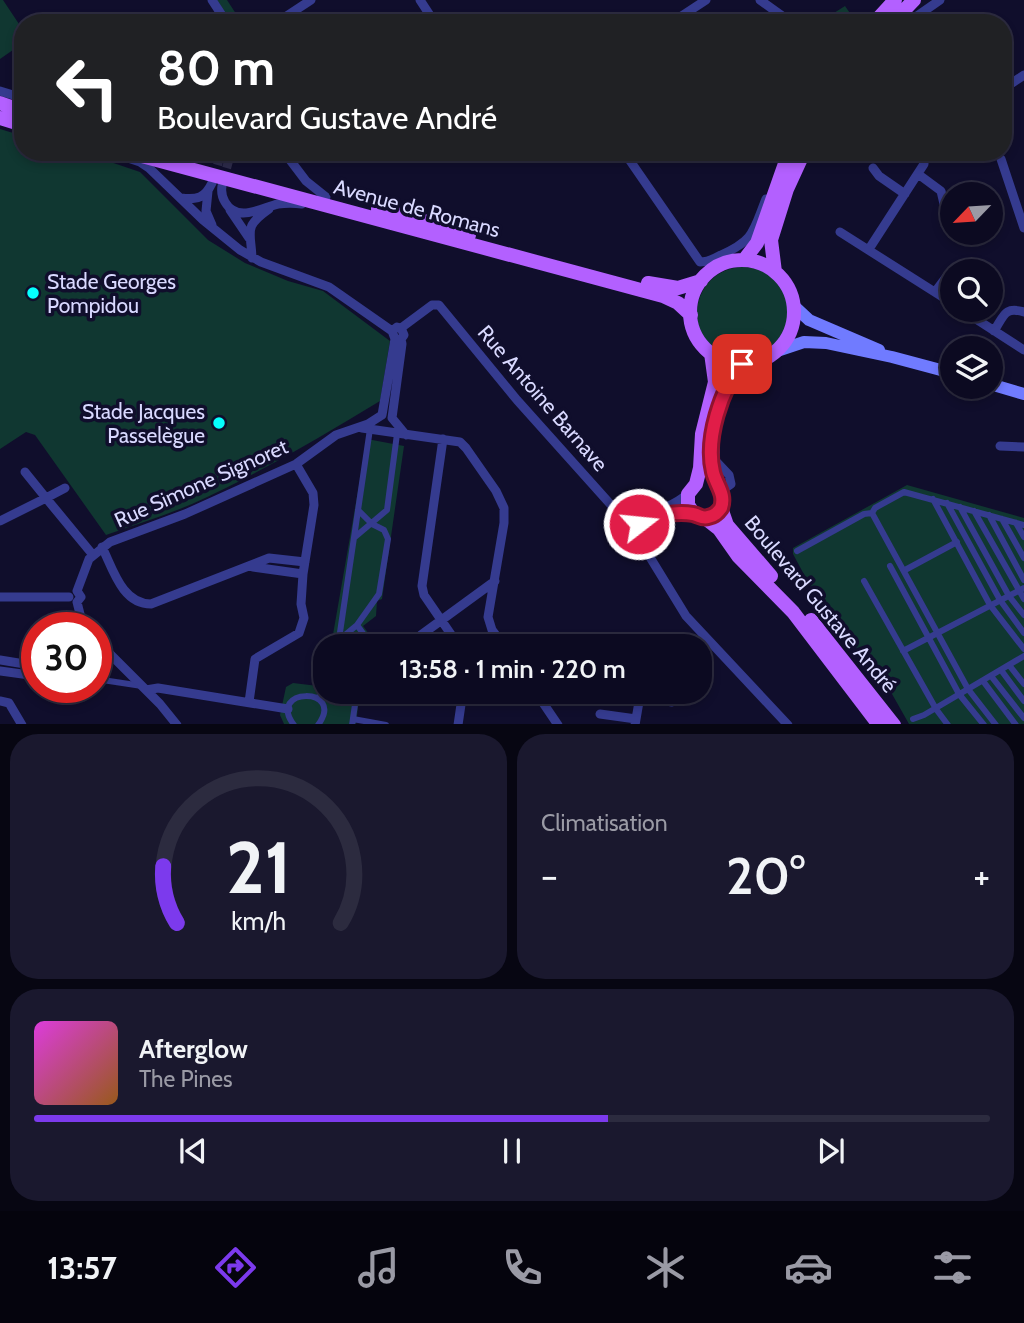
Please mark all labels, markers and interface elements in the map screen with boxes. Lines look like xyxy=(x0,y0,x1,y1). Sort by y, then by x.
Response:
text: 80 m xyxy=(157,38,275,97)
icon: left xyxy=(42,42,133,133)
text: Boulevard Gustave André xyxy=(157,98,497,137)
street label: Avenue de Romans xyxy=(331,174,503,242)
north arrow xyxy=(940,182,1003,245)
map controls xyxy=(940,182,1003,399)
button: search xyxy=(940,259,1003,322)
place label: Stade Georges Pompidou xyxy=(47,269,176,318)
marker: Stade Georges Pompidou xyxy=(25,285,41,301)
street label: Rue Antoine Barnave xyxy=(473,320,613,476)
pin xyxy=(712,334,772,394)
button: layers xyxy=(940,336,1003,399)
icon: arrive xyxy=(723,345,761,383)
place label: Stade Jacques Passelègue xyxy=(82,399,205,448)
marker: Stade Jacques Passelègue xyxy=(211,415,227,431)
street label: Rue Simone Signoret xyxy=(110,434,292,532)
position arrow xyxy=(602,487,676,561)
street label: Boulevard Gustave André xyxy=(740,510,902,698)
speed limit sign: 30 xyxy=(21,612,112,703)
text: 13:58 · 1 min · 220 m xyxy=(399,653,626,685)
text: Climatisation xyxy=(541,809,668,837)
text: 21 xyxy=(226,823,291,911)
text: 20° xyxy=(726,844,805,907)
text: − xyxy=(541,852,558,899)
text: + xyxy=(973,852,990,899)
text: km/h xyxy=(231,905,286,935)
text: Afterglow xyxy=(139,1033,248,1065)
text: The Pines xyxy=(139,1065,233,1093)
icon: previous xyxy=(174,1132,212,1170)
icon: pause xyxy=(493,1132,531,1170)
icon: next xyxy=(812,1132,850,1170)
icon: directions xyxy=(211,1243,260,1292)
icon: music xyxy=(354,1243,403,1292)
icon: phone xyxy=(498,1243,547,1292)
icon: climate xyxy=(641,1243,690,1292)
icon: car xyxy=(784,1243,833,1292)
icon: filters xyxy=(928,1243,977,1292)
text: 13:57 xyxy=(47,1248,117,1287)

